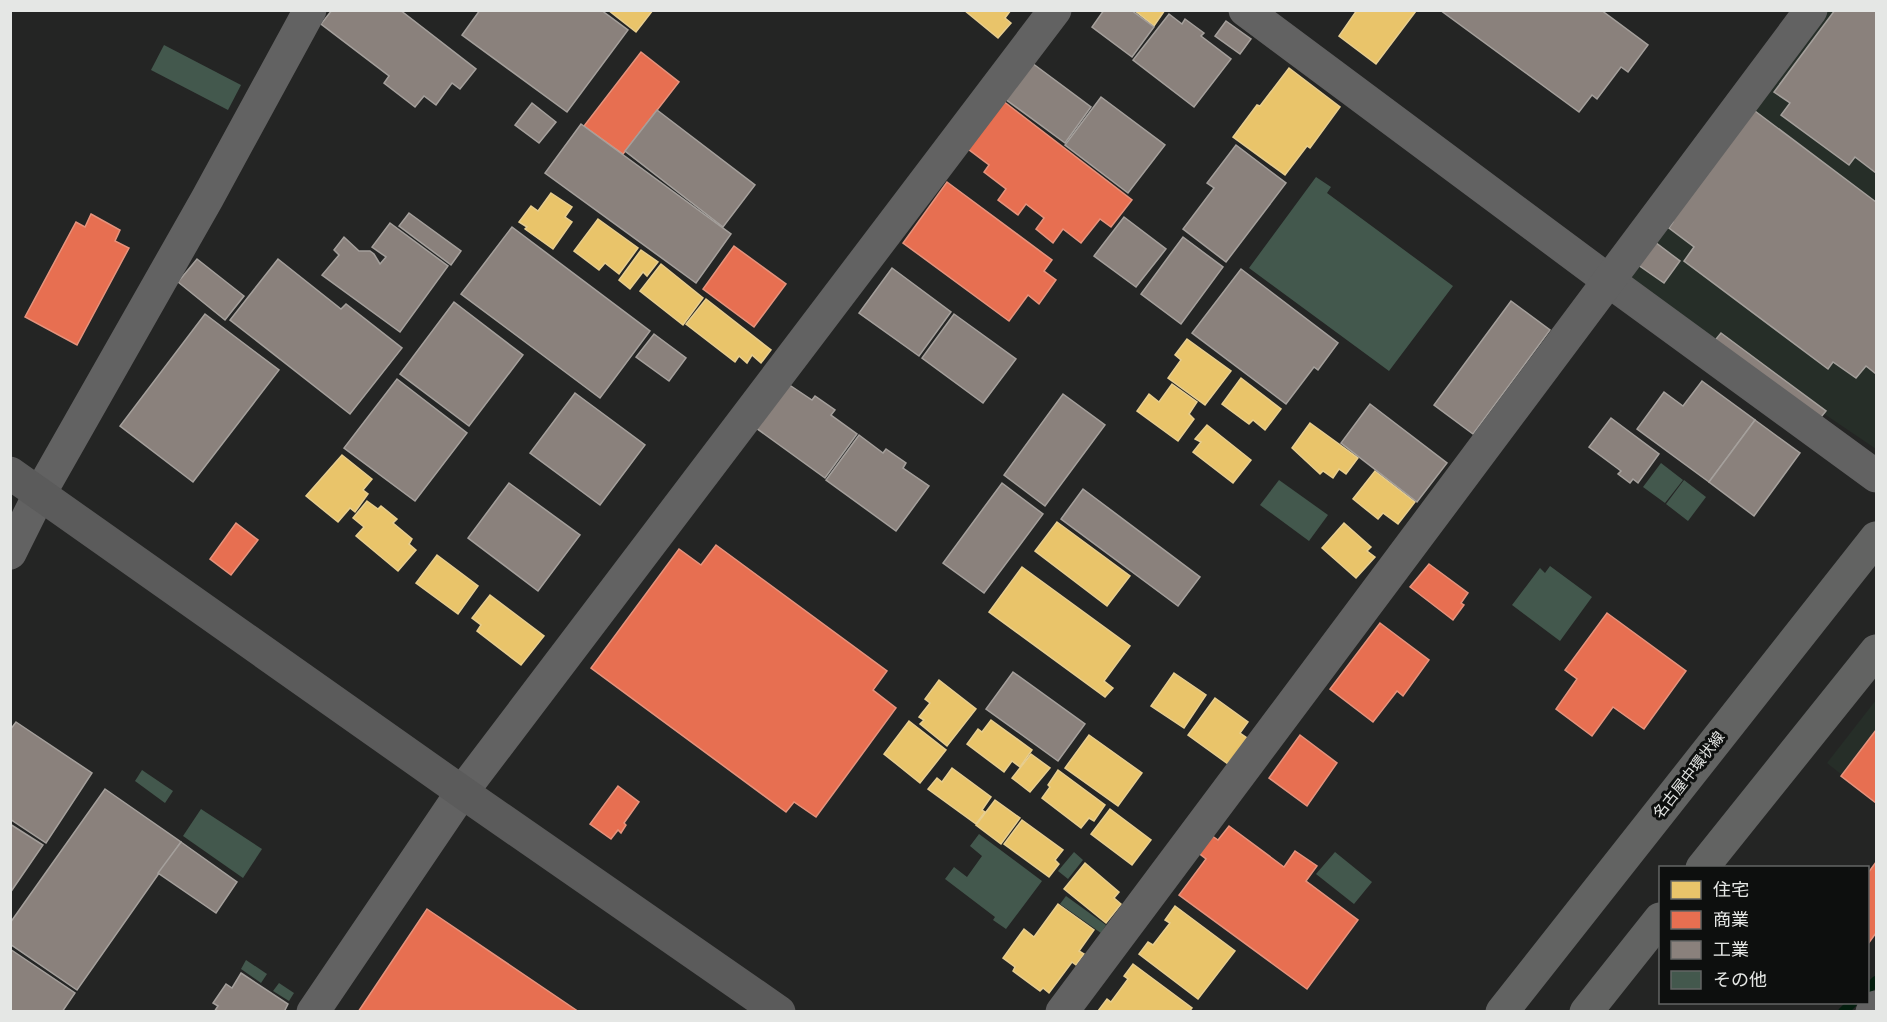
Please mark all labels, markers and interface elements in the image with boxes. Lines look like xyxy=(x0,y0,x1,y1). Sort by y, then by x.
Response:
street label: 名古屋中環状線 xyxy=(1650,728,1728,822)
legend xyxy=(1659,866,1869,1004)
text: 住宅 xyxy=(1713,879,1749,900)
text: 商業 xyxy=(1713,909,1749,930)
text: 工業 xyxy=(1713,939,1749,960)
text: その他 xyxy=(1713,969,1767,990)

